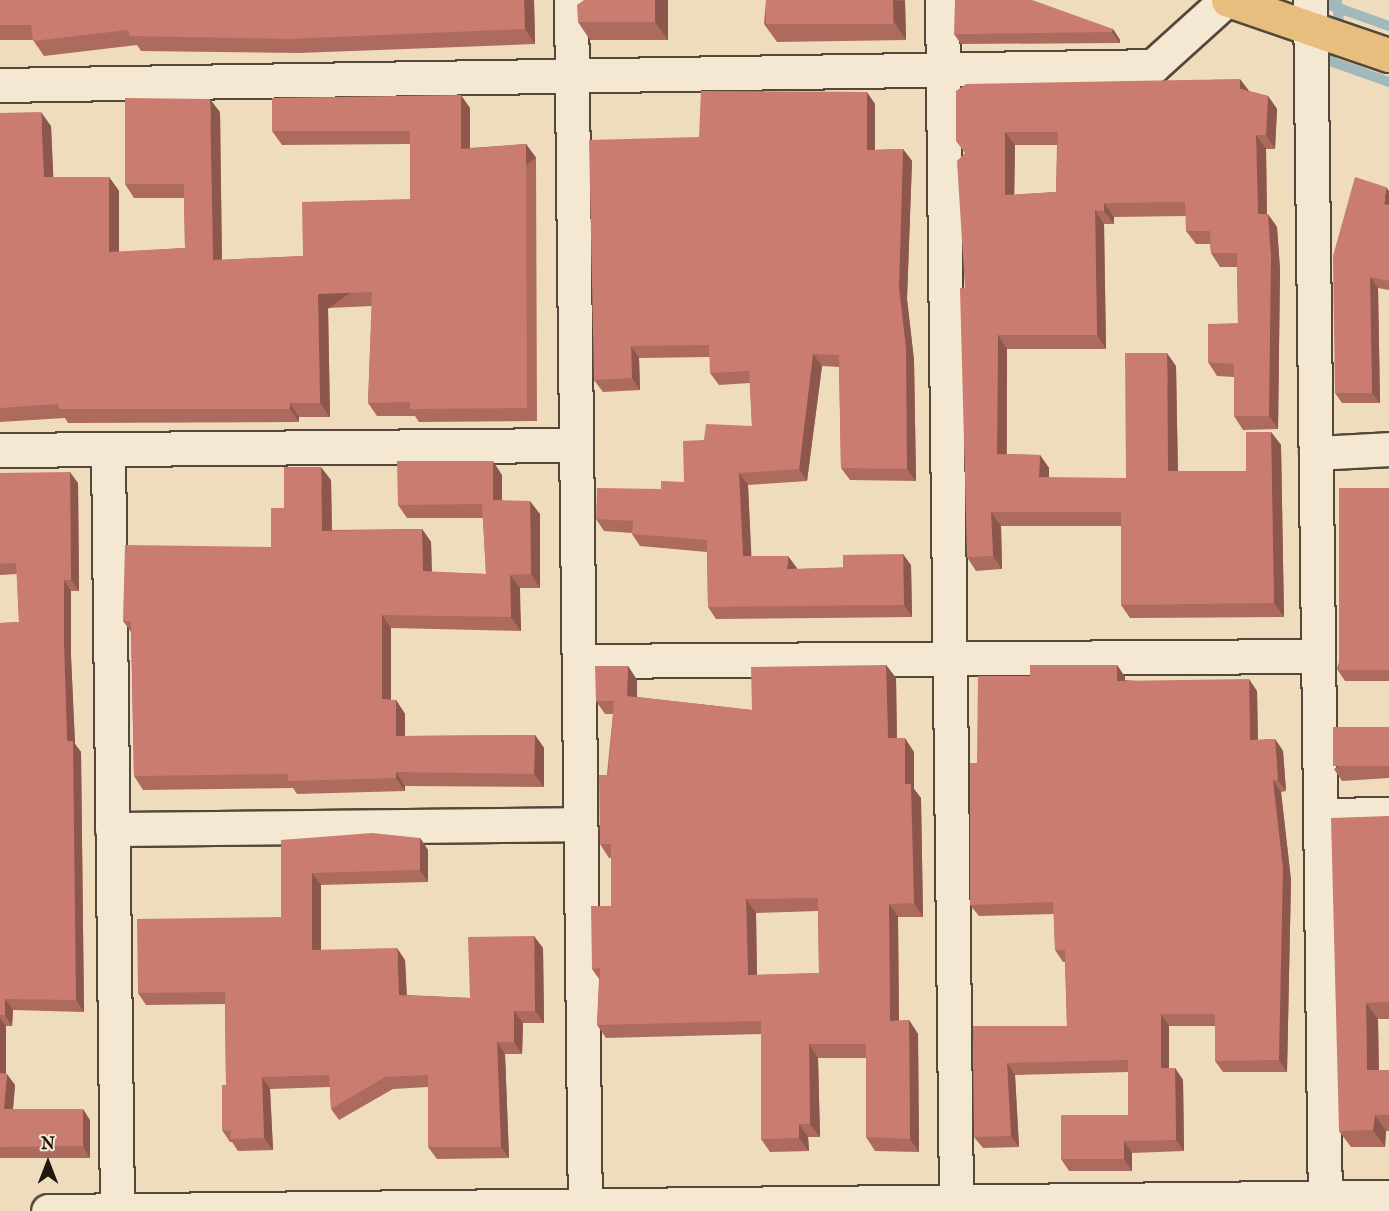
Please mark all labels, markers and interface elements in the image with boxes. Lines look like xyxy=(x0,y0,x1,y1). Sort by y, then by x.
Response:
north arrow xyxy=(18,1133,78,1193)
text: N xyxy=(41,1135,55,1155)

